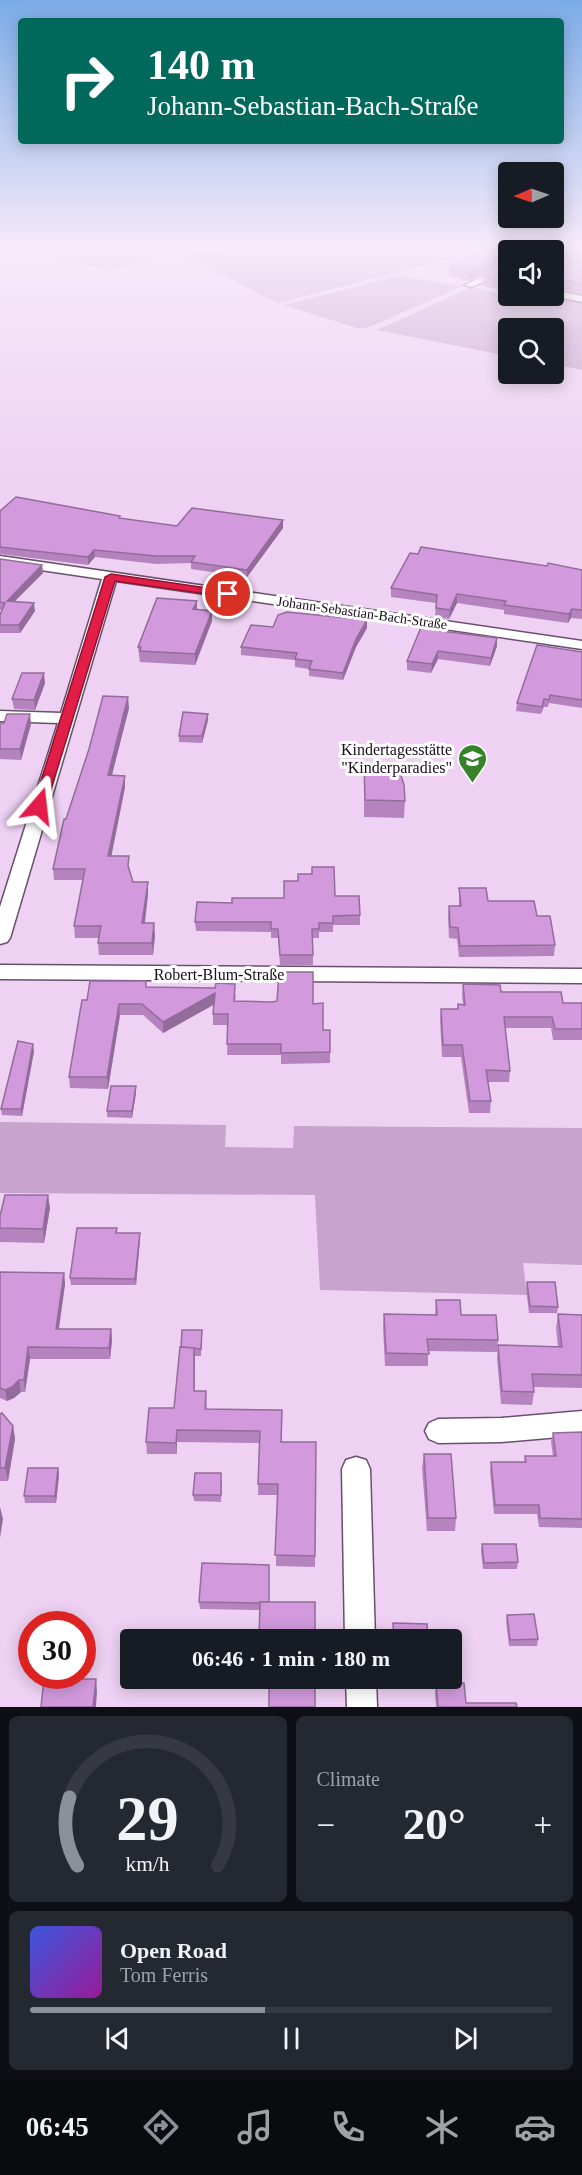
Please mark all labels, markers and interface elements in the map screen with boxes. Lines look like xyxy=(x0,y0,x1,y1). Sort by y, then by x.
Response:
icon: right xyxy=(48,42,126,120)
text: 140 m xyxy=(147,42,256,88)
text: Johann-Sebastian-Bach-Straße xyxy=(147,91,478,121)
north arrow xyxy=(498,162,564,228)
map controls xyxy=(498,162,564,384)
button: sound xyxy=(498,240,564,306)
button: search xyxy=(498,318,564,384)
pin xyxy=(202,568,253,619)
icon: arrive xyxy=(211,577,244,610)
street label: Johann-Sebastian-Bach-Straße xyxy=(276,594,448,632)
place label: Kindertagesstätte "Kinderparadies" xyxy=(341,741,452,777)
school or university icon: Kindertagesstätte "Kinderparadies" xyxy=(457,742,489,784)
position arrow xyxy=(7,774,71,838)
street label: Robert-Blum-Straße xyxy=(154,966,284,983)
speed limit sign: 30 xyxy=(18,1611,96,1689)
text: 06:46 · 1 min · 180 m xyxy=(192,1646,390,1671)
text: Climate xyxy=(317,1768,380,1790)
text: 29 xyxy=(117,1784,179,1853)
text: 20° xyxy=(403,1799,466,1849)
text: − xyxy=(317,1807,335,1843)
text: + xyxy=(533,1807,552,1843)
text: km/h xyxy=(126,1852,170,1876)
text: Open Road xyxy=(120,1938,227,1963)
text: Tom Ferris xyxy=(120,1964,208,1986)
icon: previous xyxy=(101,2022,134,2055)
icon: pause xyxy=(275,2022,308,2055)
icon: next xyxy=(449,2022,482,2055)
icon: directions xyxy=(140,2106,182,2148)
icon: music xyxy=(234,2106,276,2148)
icon: phone xyxy=(327,2106,369,2148)
icon: climate xyxy=(421,2106,463,2148)
icon: car xyxy=(514,2106,556,2148)
text: 06:45 xyxy=(26,2112,89,2142)

